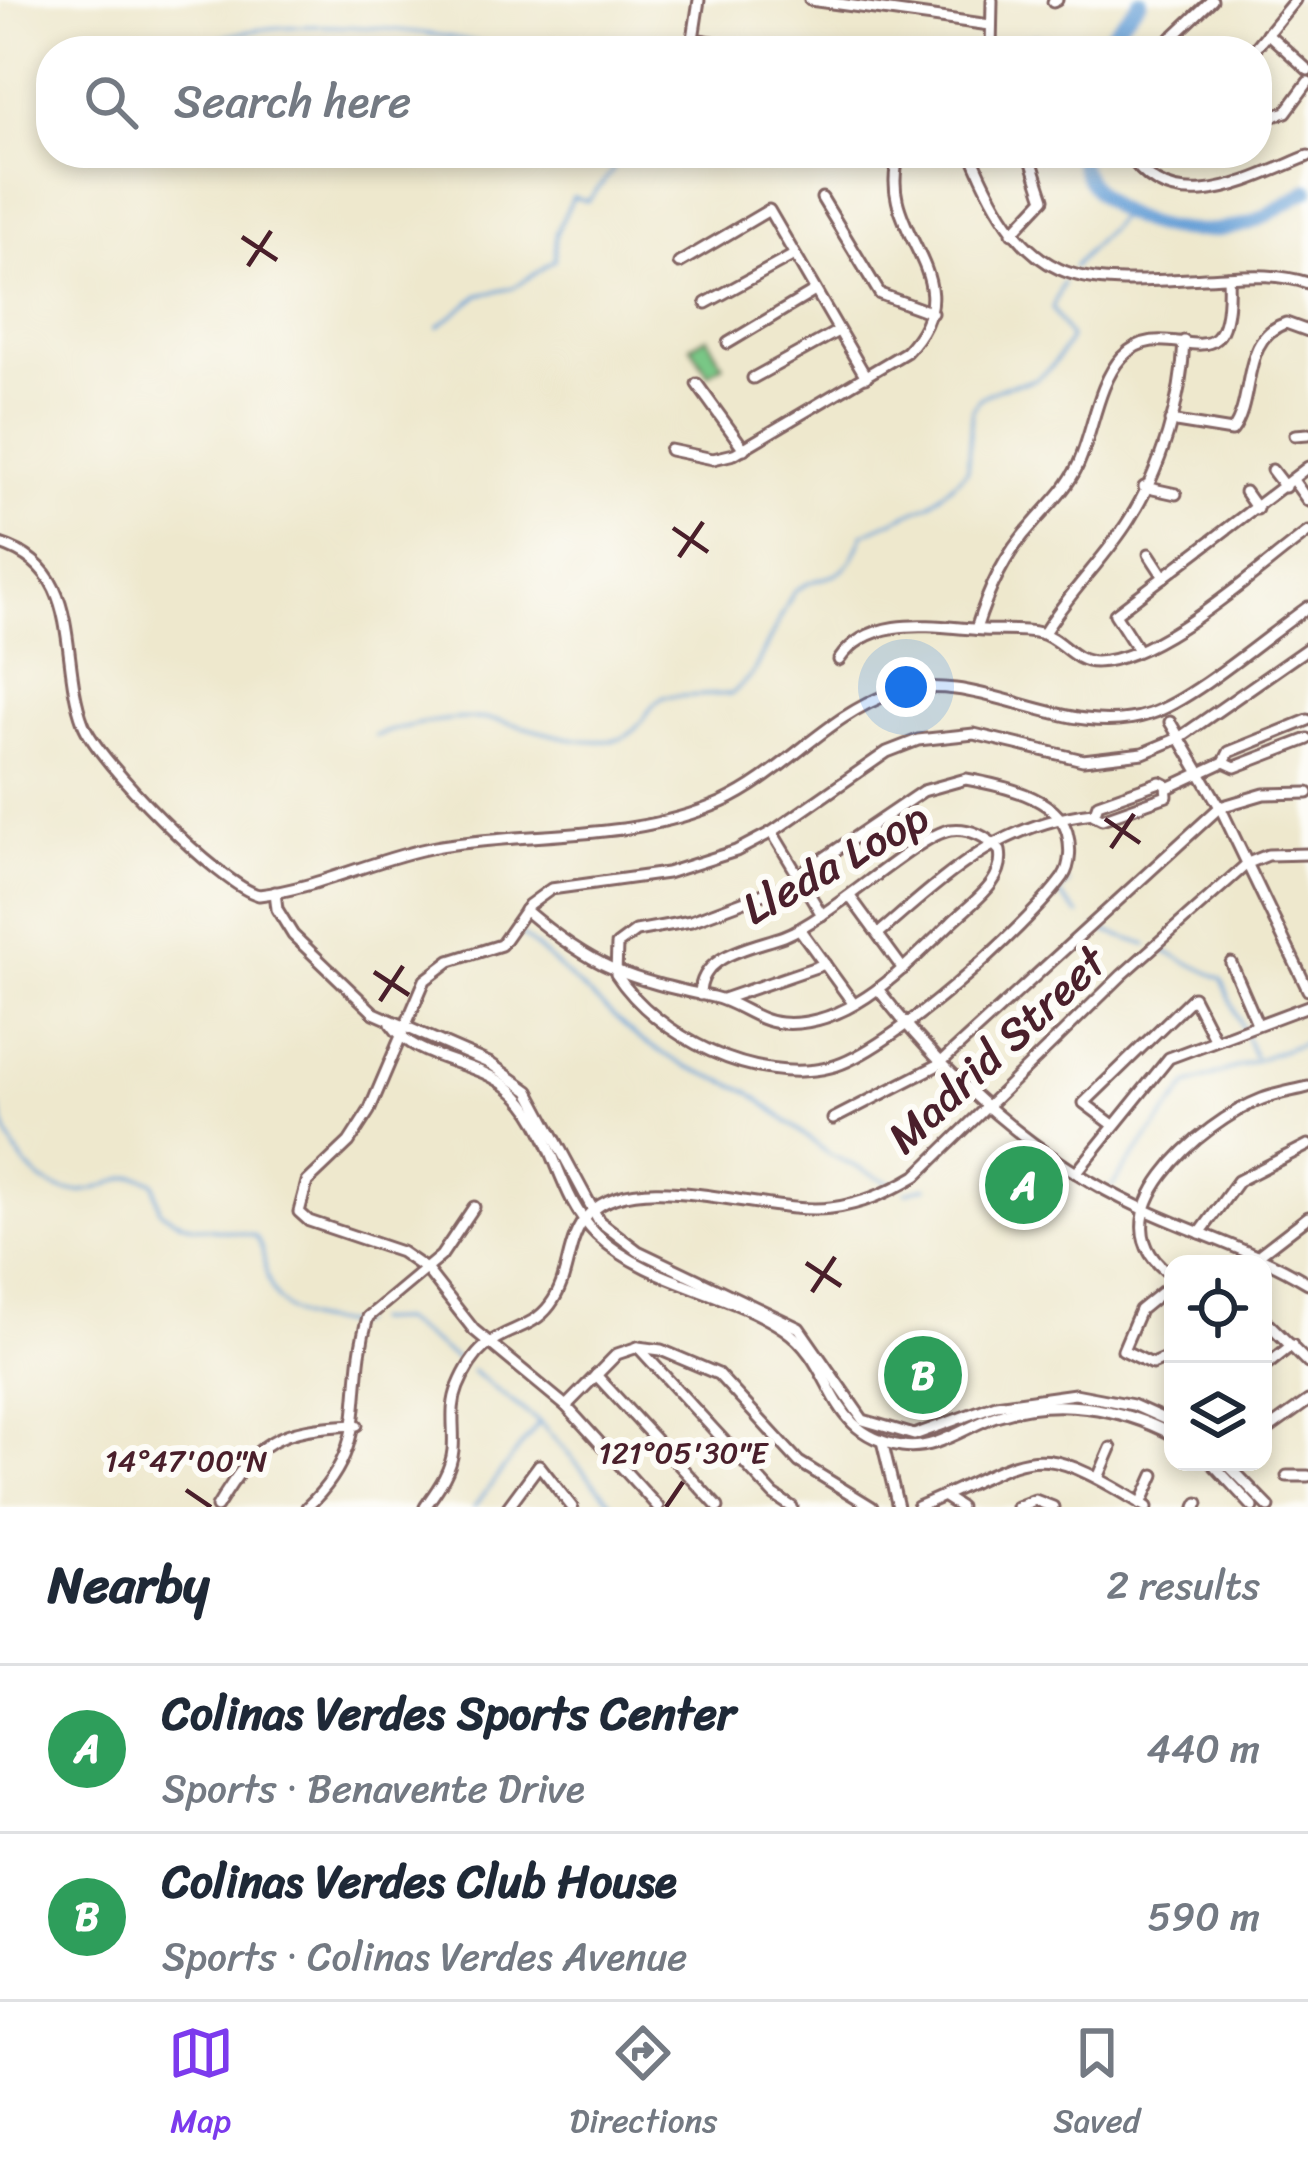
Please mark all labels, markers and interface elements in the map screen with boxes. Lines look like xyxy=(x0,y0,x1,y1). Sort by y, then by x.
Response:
search box xyxy=(36,36,1272,168)
text: Search here xyxy=(174,62,411,142)
icon: search xyxy=(78,69,144,135)
your location xyxy=(876,657,936,717)
street label: Lleda Loop xyxy=(727,778,944,947)
street label: Madrid Street xyxy=(868,924,1127,1174)
pin: A xyxy=(985,1140,1063,1230)
map controls xyxy=(1164,1255,1272,1471)
button: locate xyxy=(1164,1255,1272,1363)
pin: B xyxy=(884,1330,962,1420)
button: layers xyxy=(1164,1363,1272,1471)
text: 121°05'30"E xyxy=(599,1426,770,1480)
text: 14°47'00"N xyxy=(105,1434,268,1488)
text: Nearby xyxy=(48,1540,209,1630)
text: 2 results xyxy=(1106,1551,1260,1620)
text: Colinas Verdes Sports Center xyxy=(162,1674,735,1754)
text: A xyxy=(74,1714,100,1783)
text: 440 m xyxy=(1147,1714,1260,1783)
text: Sports · Benavente Drive xyxy=(162,1754,585,1823)
text: Colinas Verdes Club House xyxy=(162,1842,677,1922)
text: B xyxy=(75,1882,99,1951)
text: 590 m xyxy=(1147,1882,1260,1951)
text: Sports · Colinas Verdes Avenue xyxy=(162,1922,687,1991)
tab: Map xyxy=(168,2020,234,2150)
tab: Directions xyxy=(570,2020,717,2150)
tab: Saved xyxy=(1053,2020,1140,2150)

